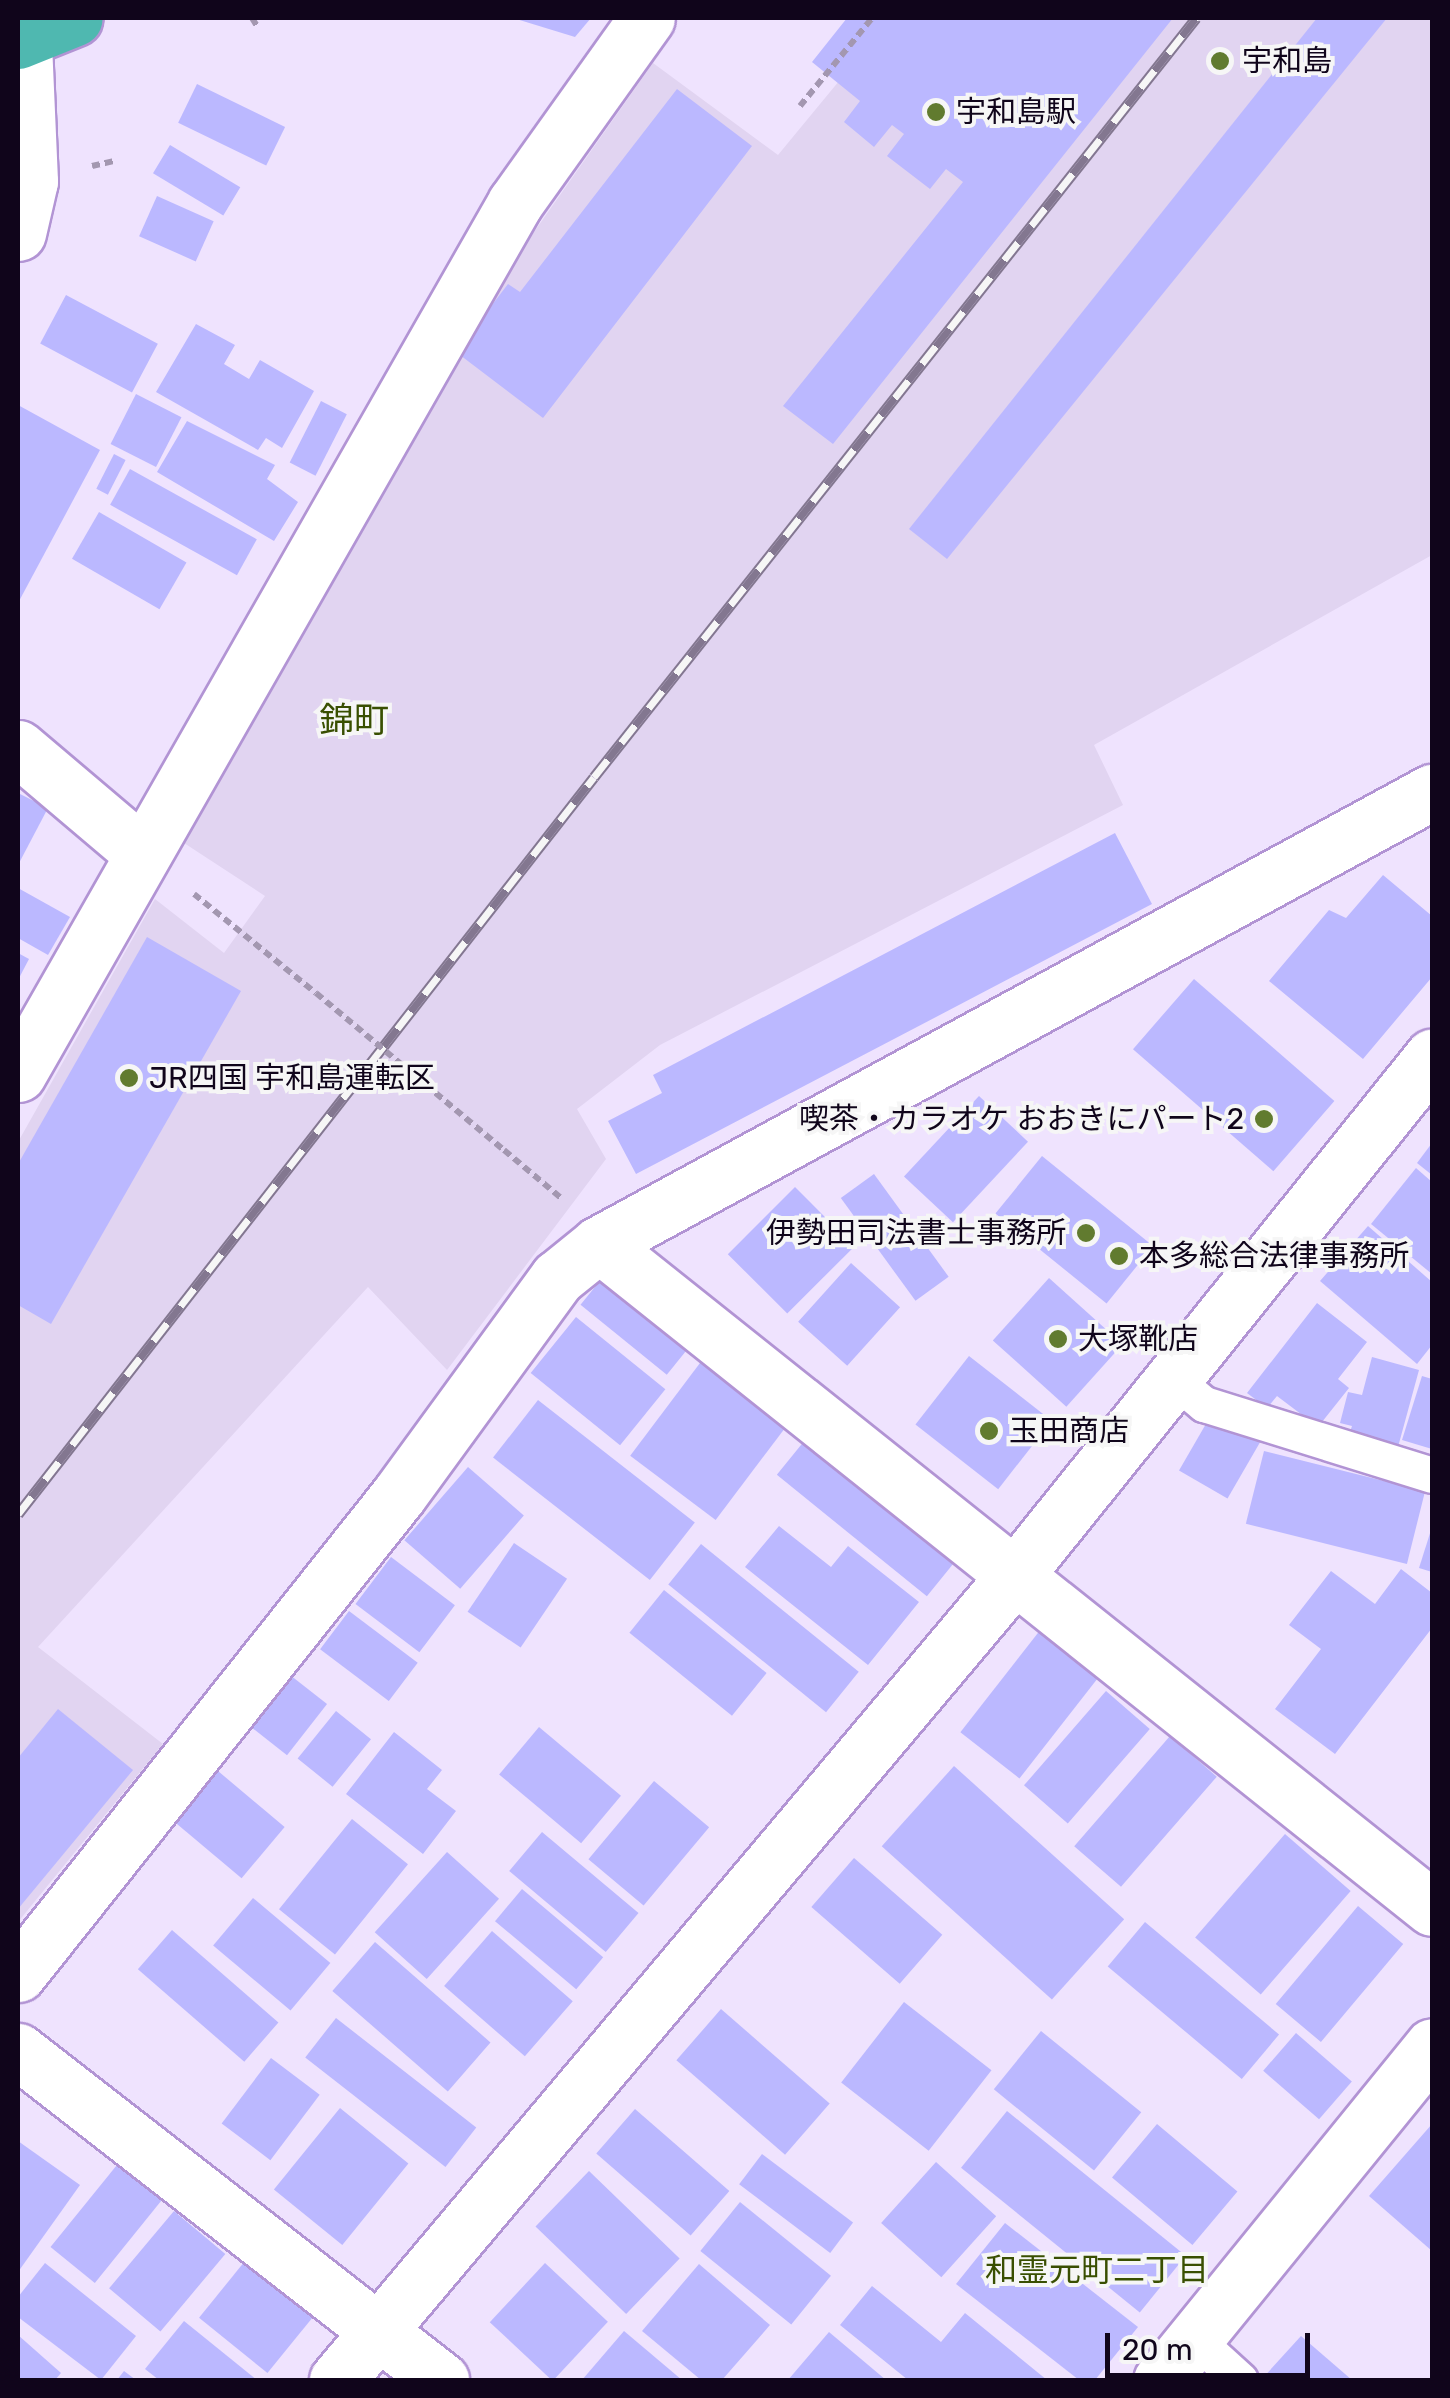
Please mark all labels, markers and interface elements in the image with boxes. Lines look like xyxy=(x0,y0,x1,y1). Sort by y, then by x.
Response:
place label: 宇和島 xyxy=(1242,43,1332,79)
marker: 宇和島 xyxy=(1207,48,1233,74)
place label: 宇和島駅 xyxy=(956,94,1076,130)
marker: 宇和島駅 xyxy=(925,101,947,123)
district label: 錦町 xyxy=(319,699,389,741)
place label: JR四国 宇和島運転区 xyxy=(149,1060,435,1096)
marker: JR四国 宇和島運転区 xyxy=(118,1067,140,1089)
place label: 喫茶・カラオケ おおきにパート2 xyxy=(799,1101,1244,1137)
marker: 喫茶・カラオケ おおきにパート2 xyxy=(1253,1108,1275,1130)
place label: 伊勢田司法書士事務所 xyxy=(766,1215,1066,1251)
marker: 伊勢田司法書士事務所 xyxy=(1075,1222,1097,1244)
place label: 本多総合法律事務所 xyxy=(1139,1238,1409,1274)
marker: 本多総合法律事務所 xyxy=(1108,1245,1130,1267)
place label: 大塚靴店 xyxy=(1078,1321,1198,1357)
marker: 大塚靴店 xyxy=(1047,1328,1069,1350)
place label: 玉田商店 xyxy=(1009,1413,1129,1449)
marker: 玉田商店 xyxy=(978,1420,1000,1442)
district label: 和霊元町二丁目 xyxy=(985,2251,1209,2289)
scale bar xyxy=(1110,2313,1315,2375)
text: 20 m xyxy=(1122,2332,1193,2368)

